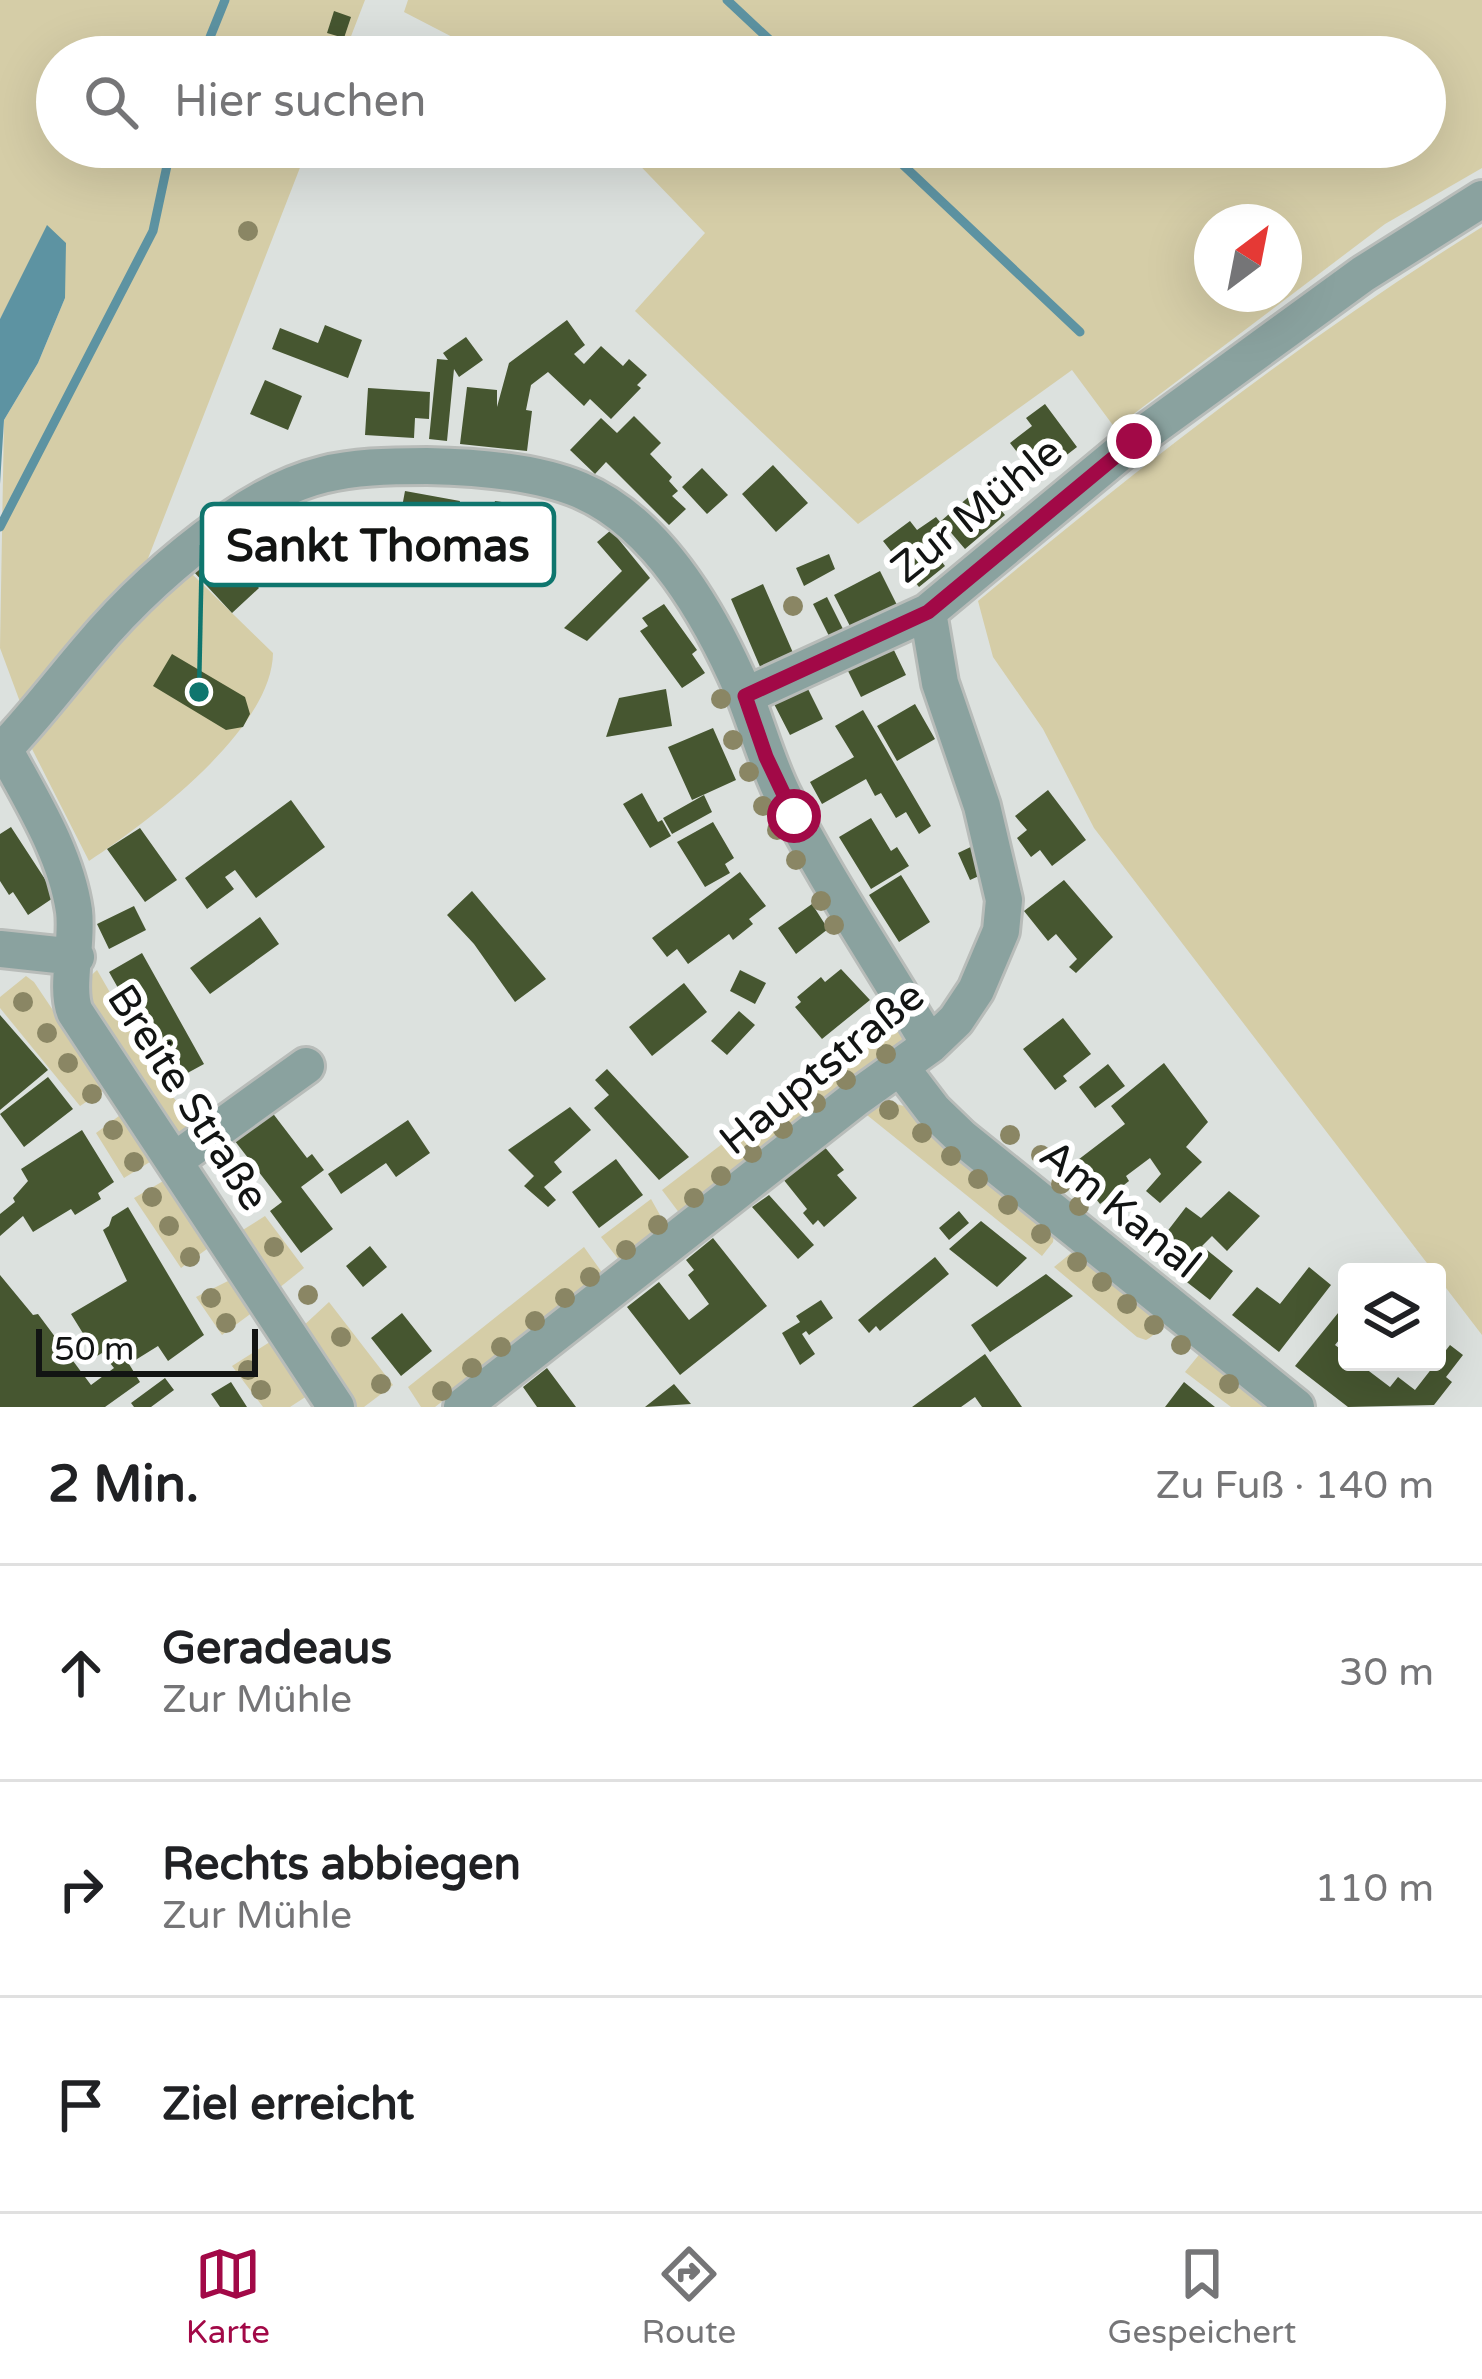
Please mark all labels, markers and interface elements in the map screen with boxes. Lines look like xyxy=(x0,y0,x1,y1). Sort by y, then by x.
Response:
search box xyxy=(36,36,1446,168)
icon: search xyxy=(78,69,144,135)
text: Hier suchen xyxy=(174,75,426,129)
north arrow xyxy=(1194,204,1302,312)
route end xyxy=(1107,414,1161,468)
street label: Zur Mühle xyxy=(881,426,1073,594)
callout: Sankt Thomas xyxy=(202,504,554,585)
text: Sankt Thomas xyxy=(226,520,530,574)
route start xyxy=(767,789,821,843)
street label: Hauptstraße xyxy=(709,970,934,1166)
street label: Breite Straße xyxy=(96,975,280,1220)
street label: Am Kanal xyxy=(1029,1129,1211,1289)
map controls xyxy=(1338,1263,1446,1371)
button: layers xyxy=(1338,1263,1446,1371)
scale bar xyxy=(36,1323,258,1376)
text: 50 m xyxy=(54,1330,134,1369)
text: 2 Min. xyxy=(48,1454,199,1516)
text: Zu Fuß · 140 m xyxy=(1156,1462,1434,1509)
text: Geradeaus xyxy=(162,1622,392,1676)
icon: ahead xyxy=(48,1640,114,1706)
text: 30 m xyxy=(1339,1649,1434,1696)
text: Zur Mühle xyxy=(162,1676,352,1723)
text: Rechts abbiegen xyxy=(162,1838,521,1892)
icon: right xyxy=(48,1856,114,1922)
text: 110 m xyxy=(1315,1865,1434,1912)
text: Zur Mühle xyxy=(162,1892,352,1939)
icon: arrive xyxy=(48,2072,114,2138)
text: Ziel erreicht xyxy=(162,2078,414,2132)
tab: Karte xyxy=(186,2241,270,2352)
tab: Route xyxy=(641,2241,736,2352)
tab: Gespeichert xyxy=(1107,2241,1296,2352)

